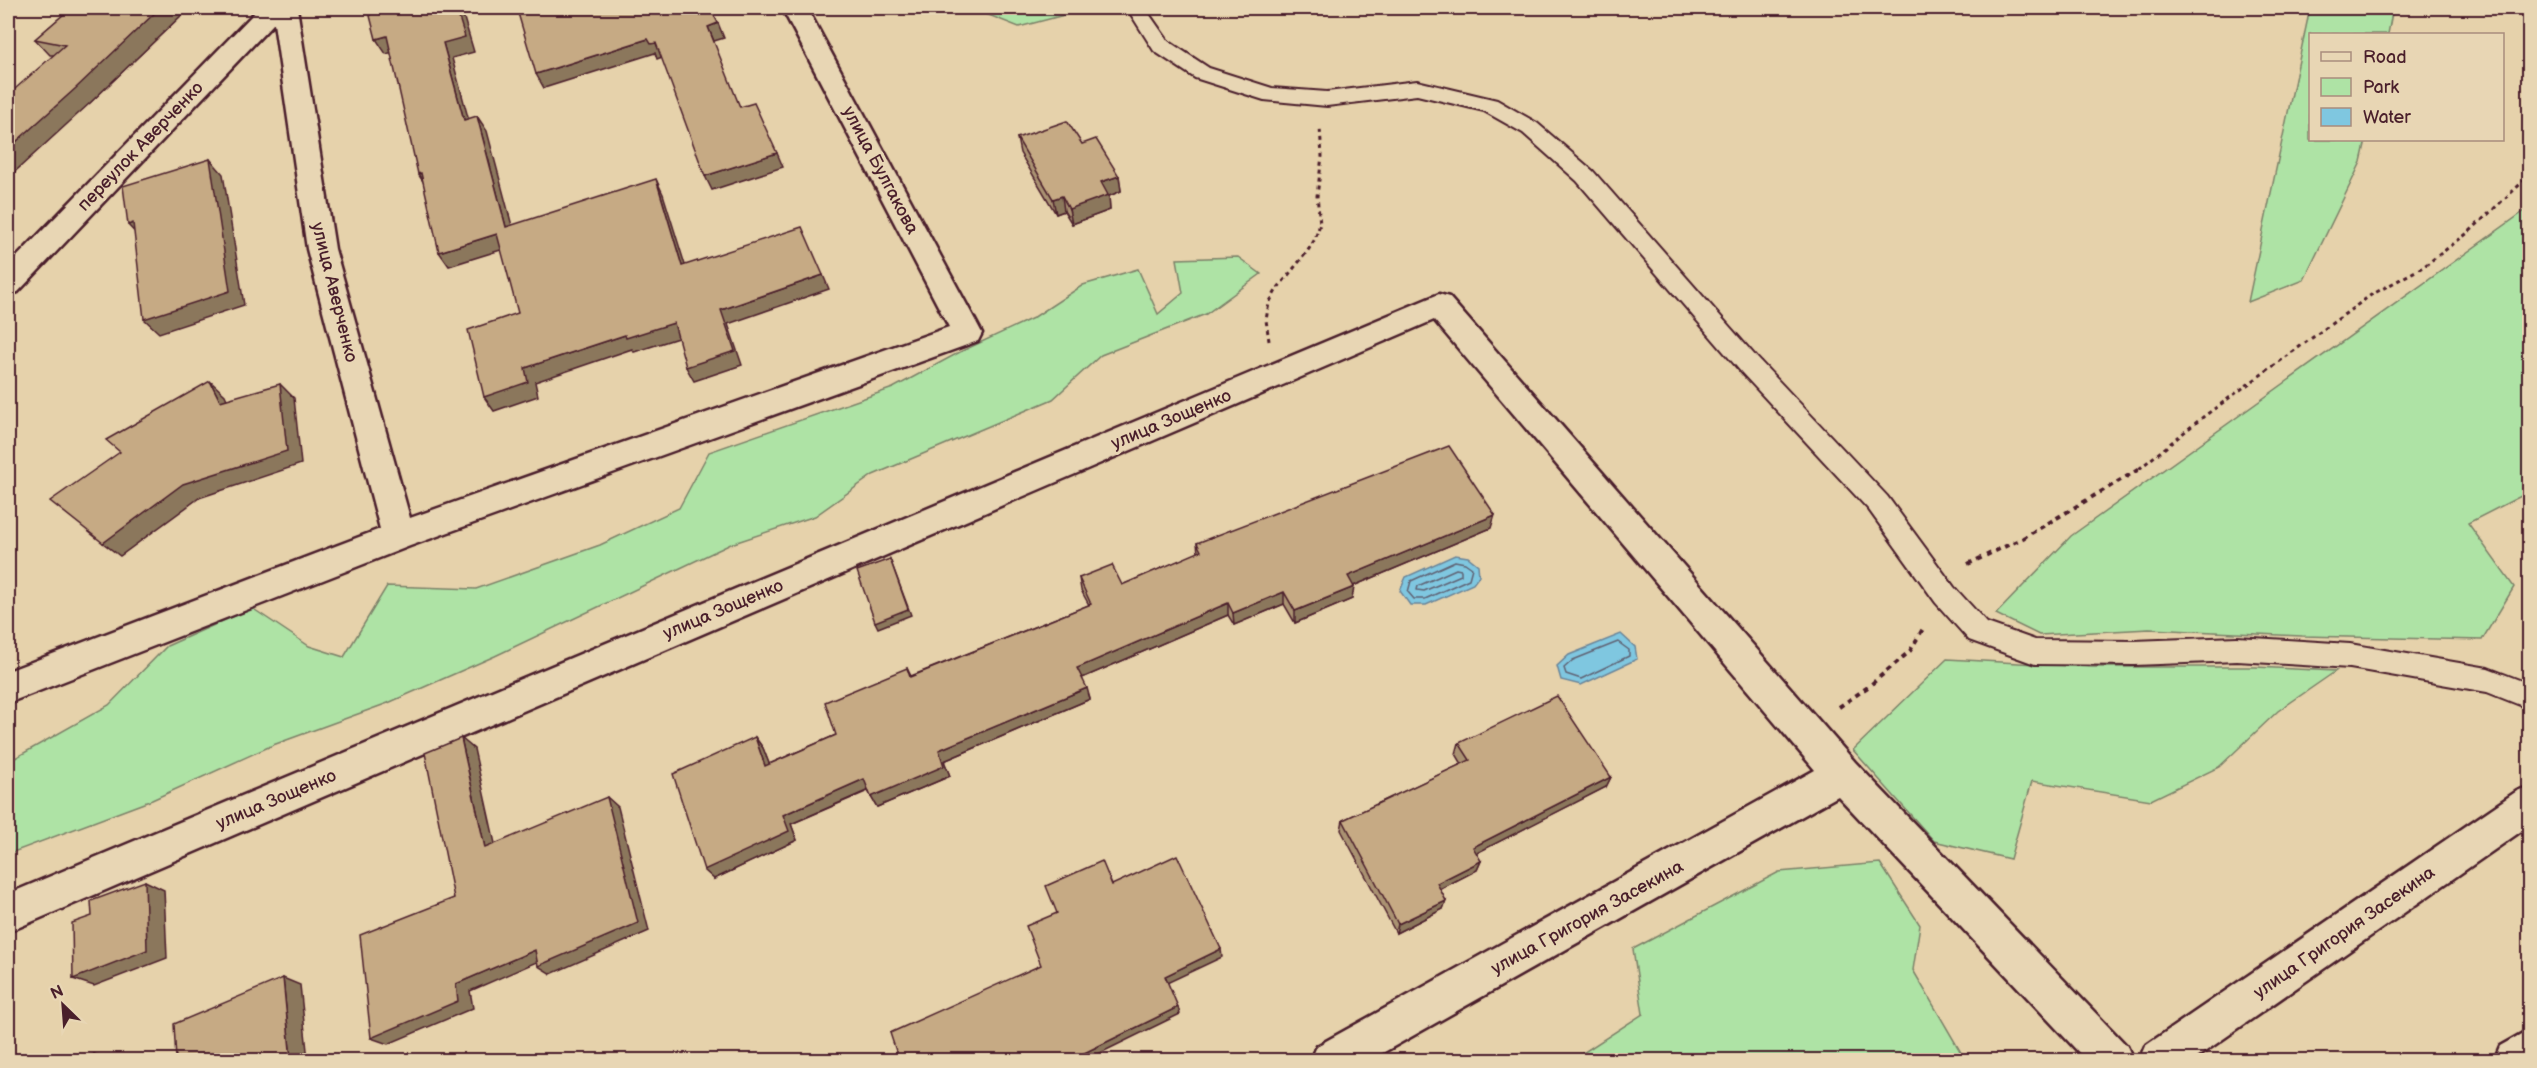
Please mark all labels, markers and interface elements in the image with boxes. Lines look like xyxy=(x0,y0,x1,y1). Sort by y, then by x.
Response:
legend xyxy=(2309,33,2504,141)
text: Road xyxy=(2363,47,2407,68)
street label: переулок Аверченко xyxy=(73,77,208,215)
text: Park xyxy=(2363,77,2399,98)
street label: улица Булгакова xyxy=(838,103,923,238)
text: Water xyxy=(2363,107,2411,128)
street label: улица Аверченко xyxy=(307,220,362,364)
street label: улица Зощенко xyxy=(1108,385,1234,454)
street label: улица Зощенко xyxy=(660,575,786,644)
street label: улица Зощенко xyxy=(213,765,339,834)
street label: улица Григория Засекина xyxy=(1488,856,1687,979)
street label: улица Григория Засекина xyxy=(2250,862,2439,1003)
north arrow xyxy=(33,975,93,1035)
text: N xyxy=(48,982,67,1004)

